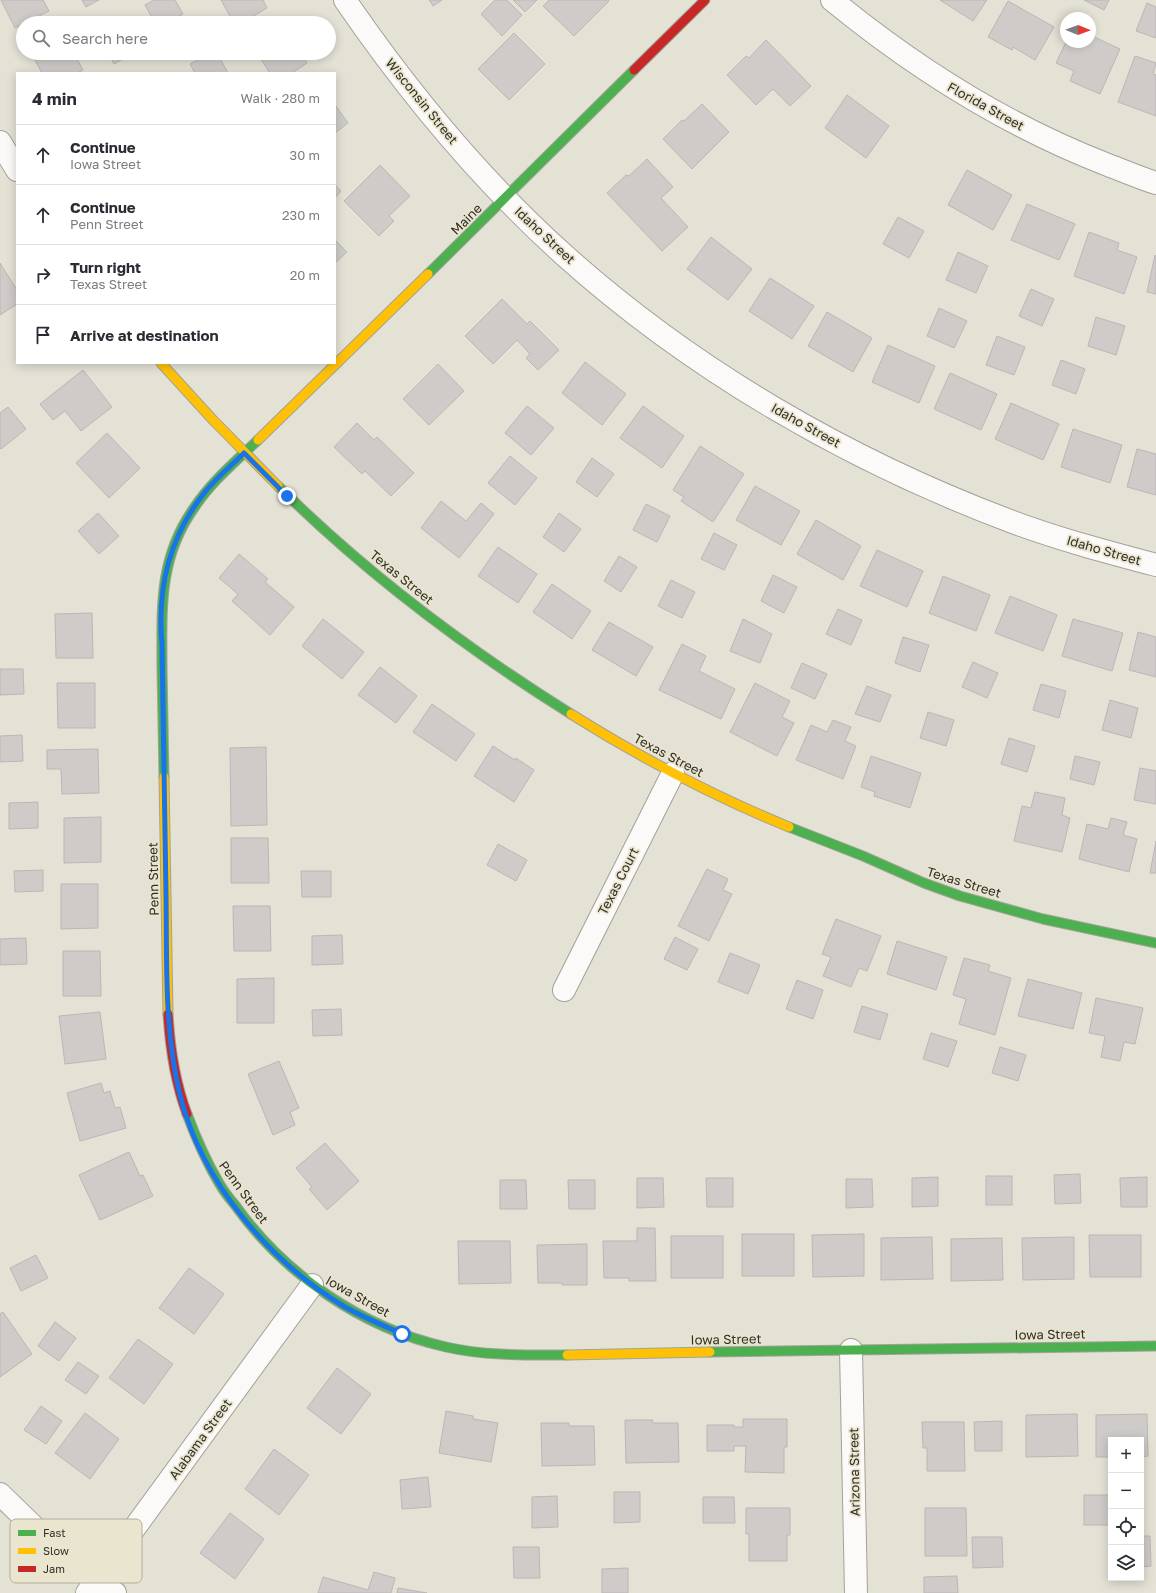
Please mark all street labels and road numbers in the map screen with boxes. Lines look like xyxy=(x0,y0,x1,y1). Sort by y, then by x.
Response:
street label: Wisconsin Street xyxy=(382,55,462,147)
street label: Florida Street xyxy=(945,78,1027,134)
street label: Maine xyxy=(447,200,485,238)
street label: Idaho Street xyxy=(511,203,579,267)
street label: Idaho Street xyxy=(768,399,844,451)
street label: Idaho Street xyxy=(1065,532,1143,568)
street label: Texas Street xyxy=(367,547,437,607)
street label: Texas Street xyxy=(631,730,707,780)
street label: Penn Street xyxy=(144,842,162,916)
street label: Texas Court xyxy=(594,845,642,917)
street label: Texas Street xyxy=(925,863,1003,901)
street label: Penn Street xyxy=(216,1158,272,1226)
street label: Iowa Street xyxy=(323,1272,393,1320)
street label: Iowa Street xyxy=(1014,1325,1086,1343)
street label: Iowa Street xyxy=(690,1330,762,1348)
street label: Alabama Street xyxy=(165,1396,235,1482)
street label: Arizona Street xyxy=(845,1427,863,1517)

